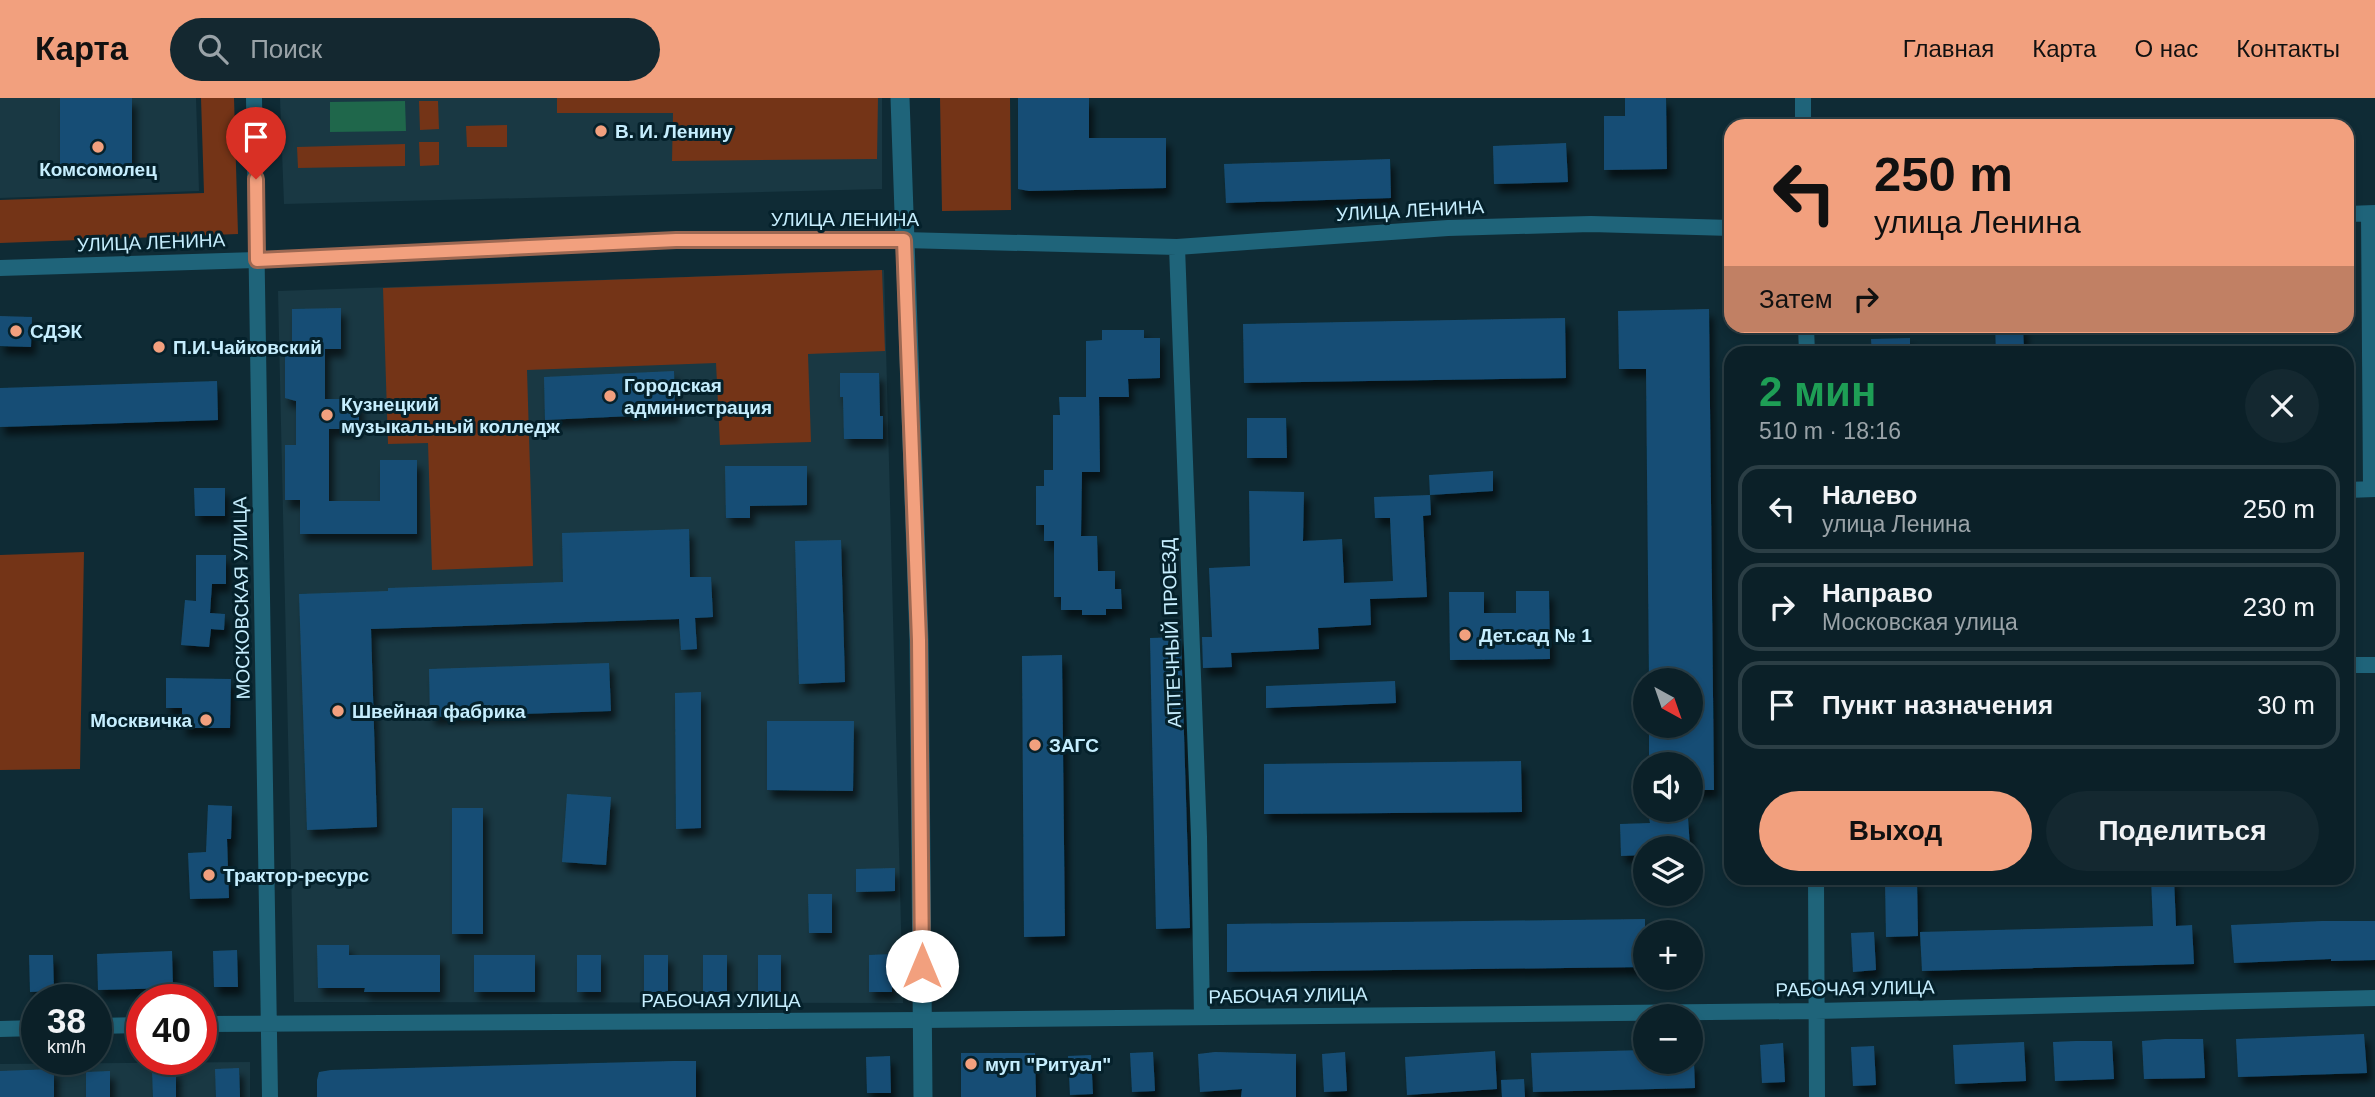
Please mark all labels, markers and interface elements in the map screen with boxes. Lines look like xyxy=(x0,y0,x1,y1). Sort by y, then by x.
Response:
search box xyxy=(170,18,660,81)
text: Карта xyxy=(35,30,128,67)
icon: search xyxy=(194,30,232,68)
text: Поиск xyxy=(250,34,322,64)
text: Главная xyxy=(1903,35,1994,62)
text: Карта xyxy=(2032,35,2096,62)
text: О нас xyxy=(2134,35,2198,62)
text: Контакты xyxy=(2236,35,2340,62)
pin xyxy=(226,107,286,179)
icon: arrive xyxy=(237,118,275,156)
place label: В. И. Ленину xyxy=(615,121,733,142)
marker: В. И. Ленину xyxy=(593,123,609,139)
marker: Комсомолец xyxy=(90,139,106,155)
icon: left xyxy=(1759,147,1850,238)
text: 250 m xyxy=(1874,147,2013,201)
place label: Комсомолец xyxy=(39,159,157,180)
street label: УЛИЦА ЛЕНИНА xyxy=(1335,196,1485,225)
text: улица Ленина xyxy=(1874,204,2081,240)
street label: УЛИЦА ЛЕНИНА xyxy=(771,209,920,230)
street label: УЛИЦА ЛЕНИНА xyxy=(76,229,226,256)
icon: right xyxy=(1847,280,1885,318)
text: Затем xyxy=(1759,284,1833,314)
place label: СДЭК xyxy=(30,321,83,342)
marker: СДЭК xyxy=(8,323,24,339)
place label: П.И.Чайковский xyxy=(173,337,322,358)
marker: П.И.Чайковский xyxy=(151,339,167,355)
text: 2 мин xyxy=(1759,368,1876,415)
button: close xyxy=(2245,369,2319,443)
place label: Городская администрация xyxy=(624,375,772,418)
marker: Городская администрация xyxy=(602,388,618,404)
place label: Кузнецкий музыкальный колледж xyxy=(341,394,560,437)
marker: Кузнецкий музыкальный колледж xyxy=(319,407,335,423)
text: 510 m · 18:16 xyxy=(1759,418,1901,444)
text: Налево xyxy=(1822,480,1917,510)
icon: left xyxy=(1763,490,1801,528)
text: 250 m xyxy=(2243,494,2315,524)
street label: МОСКОВСКАЯ УЛИЦА xyxy=(229,496,254,700)
text: улица Ленина xyxy=(1822,511,1971,537)
street label: АПТЕЧНЫЙ ПРОЕЗД xyxy=(1158,538,1185,728)
text: Направо xyxy=(1822,578,1933,608)
icon: right xyxy=(1763,588,1801,626)
text: 230 m xyxy=(2243,592,2315,622)
text: Московская улица xyxy=(1822,609,2018,635)
place label: Дет.сад № 1 xyxy=(1479,625,1592,646)
marker: Дет.сад № 1 xyxy=(1457,627,1473,643)
north arrow xyxy=(1633,668,1703,738)
map controls xyxy=(1633,668,1703,1074)
icon: arrive xyxy=(1763,686,1801,724)
text: Пункт назначения xyxy=(1822,690,2053,720)
text: 30 m xyxy=(2257,690,2315,720)
place label: Швейная фабрика xyxy=(352,701,526,722)
marker: Швейная фабрика xyxy=(330,703,346,719)
place label: Москвичка xyxy=(90,710,192,731)
marker: Москвичка xyxy=(198,712,214,728)
place label: ЗАГС xyxy=(1049,735,1099,756)
marker: ЗАГС xyxy=(1027,737,1043,753)
button: sound xyxy=(1633,752,1703,822)
button: Выход xyxy=(1759,791,2032,871)
button: Поделиться xyxy=(2046,791,2319,871)
button: layers xyxy=(1633,836,1703,906)
place label: Трактор-ресурс xyxy=(223,865,370,886)
marker: Трактор-ресурс xyxy=(201,867,217,883)
button: + xyxy=(1633,920,1703,990)
position arrow xyxy=(885,929,959,1003)
street label: РАБОЧАЯ УЛИЦА xyxy=(1775,977,1935,1000)
speed limit sign: 40 xyxy=(126,984,217,1075)
street label: РАБОЧАЯ УЛИЦА xyxy=(1208,984,1368,1007)
street label: РАБОЧАЯ УЛИЦА xyxy=(641,990,801,1011)
text: 38 xyxy=(47,1001,86,1040)
button: − xyxy=(1633,1004,1703,1074)
text: km/h xyxy=(47,1037,86,1057)
place label: муп "Ритуал" xyxy=(985,1054,1111,1075)
marker: муп "Ритуал" xyxy=(963,1056,979,1072)

